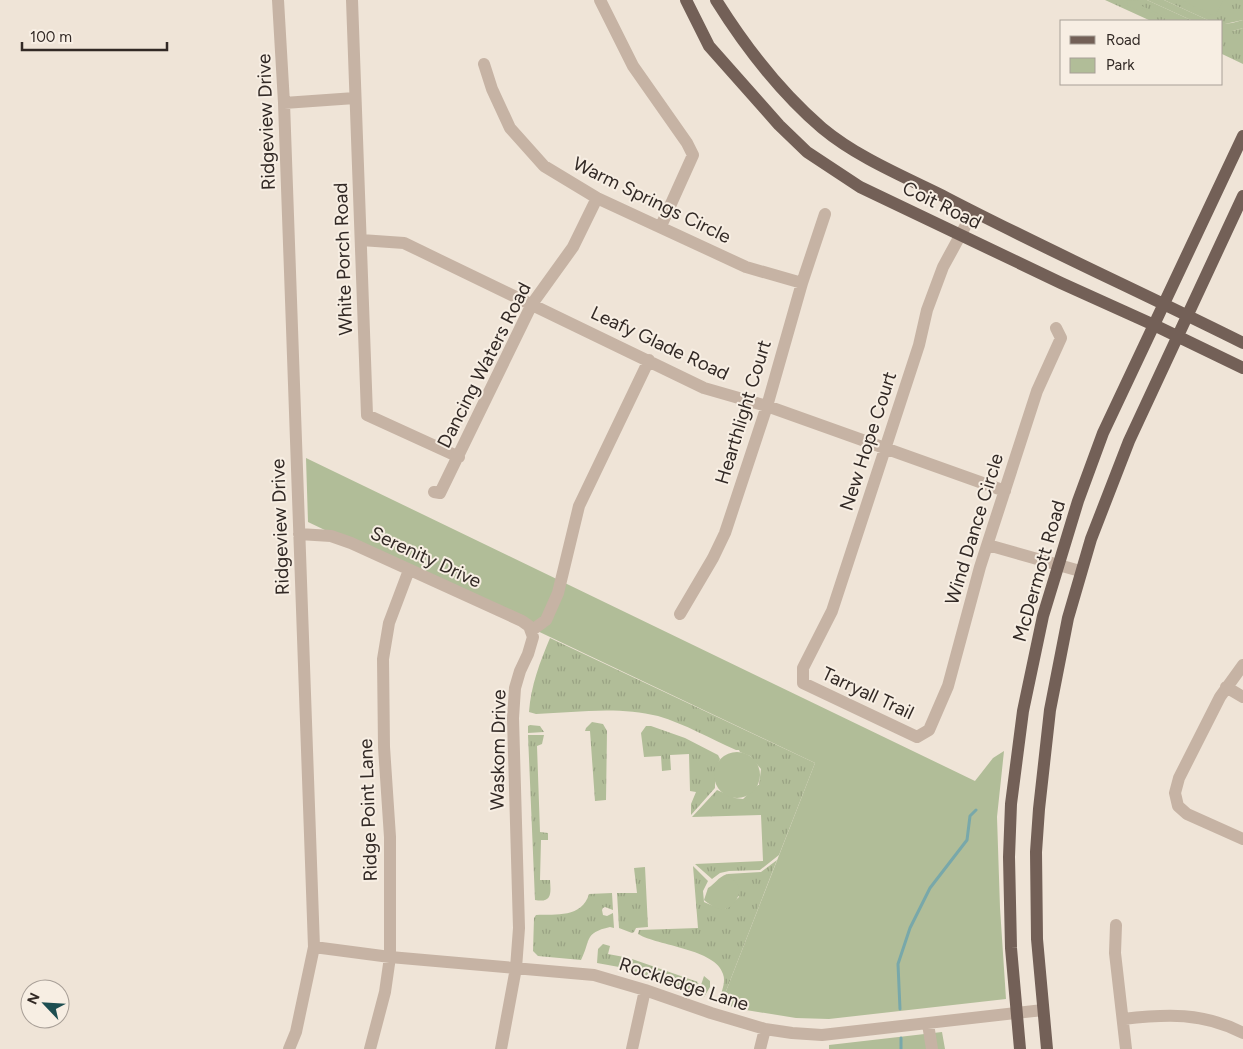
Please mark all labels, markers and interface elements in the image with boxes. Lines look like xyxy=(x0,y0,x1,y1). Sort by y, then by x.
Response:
scale bar xyxy=(22,20,168,52)
legend xyxy=(1060,20,1223,85)
text: 100 m xyxy=(30,28,72,46)
text: Road xyxy=(1106,31,1141,49)
street label: Ridgeview Drive xyxy=(252,53,280,191)
text: Park xyxy=(1106,56,1135,74)
street label: Warm Springs Circle xyxy=(569,152,735,248)
street label: Coit Road xyxy=(899,176,985,234)
street label: White Porch Road xyxy=(329,182,357,336)
street label: Dancing Waters Road xyxy=(432,278,536,452)
street label: Leafy Glade Road xyxy=(587,301,733,385)
street label: Hearthlight Court xyxy=(710,337,776,487)
street label: New Hope Court xyxy=(835,369,901,513)
street label: Wind Dance Circle xyxy=(940,450,1008,608)
street label: Ridgeview Drive xyxy=(266,458,294,596)
street label: McDermott Road xyxy=(1008,498,1070,644)
street label: Serenity Drive xyxy=(367,521,485,593)
street label: Tarryall Trail xyxy=(818,662,918,724)
street label: Waskom Drive xyxy=(485,689,511,811)
street label: Ridge Point Lane xyxy=(354,738,382,882)
street label: Rockledge Lane xyxy=(616,952,752,1016)
north arrow xyxy=(20,979,70,1029)
text: N xyxy=(24,990,44,1007)

